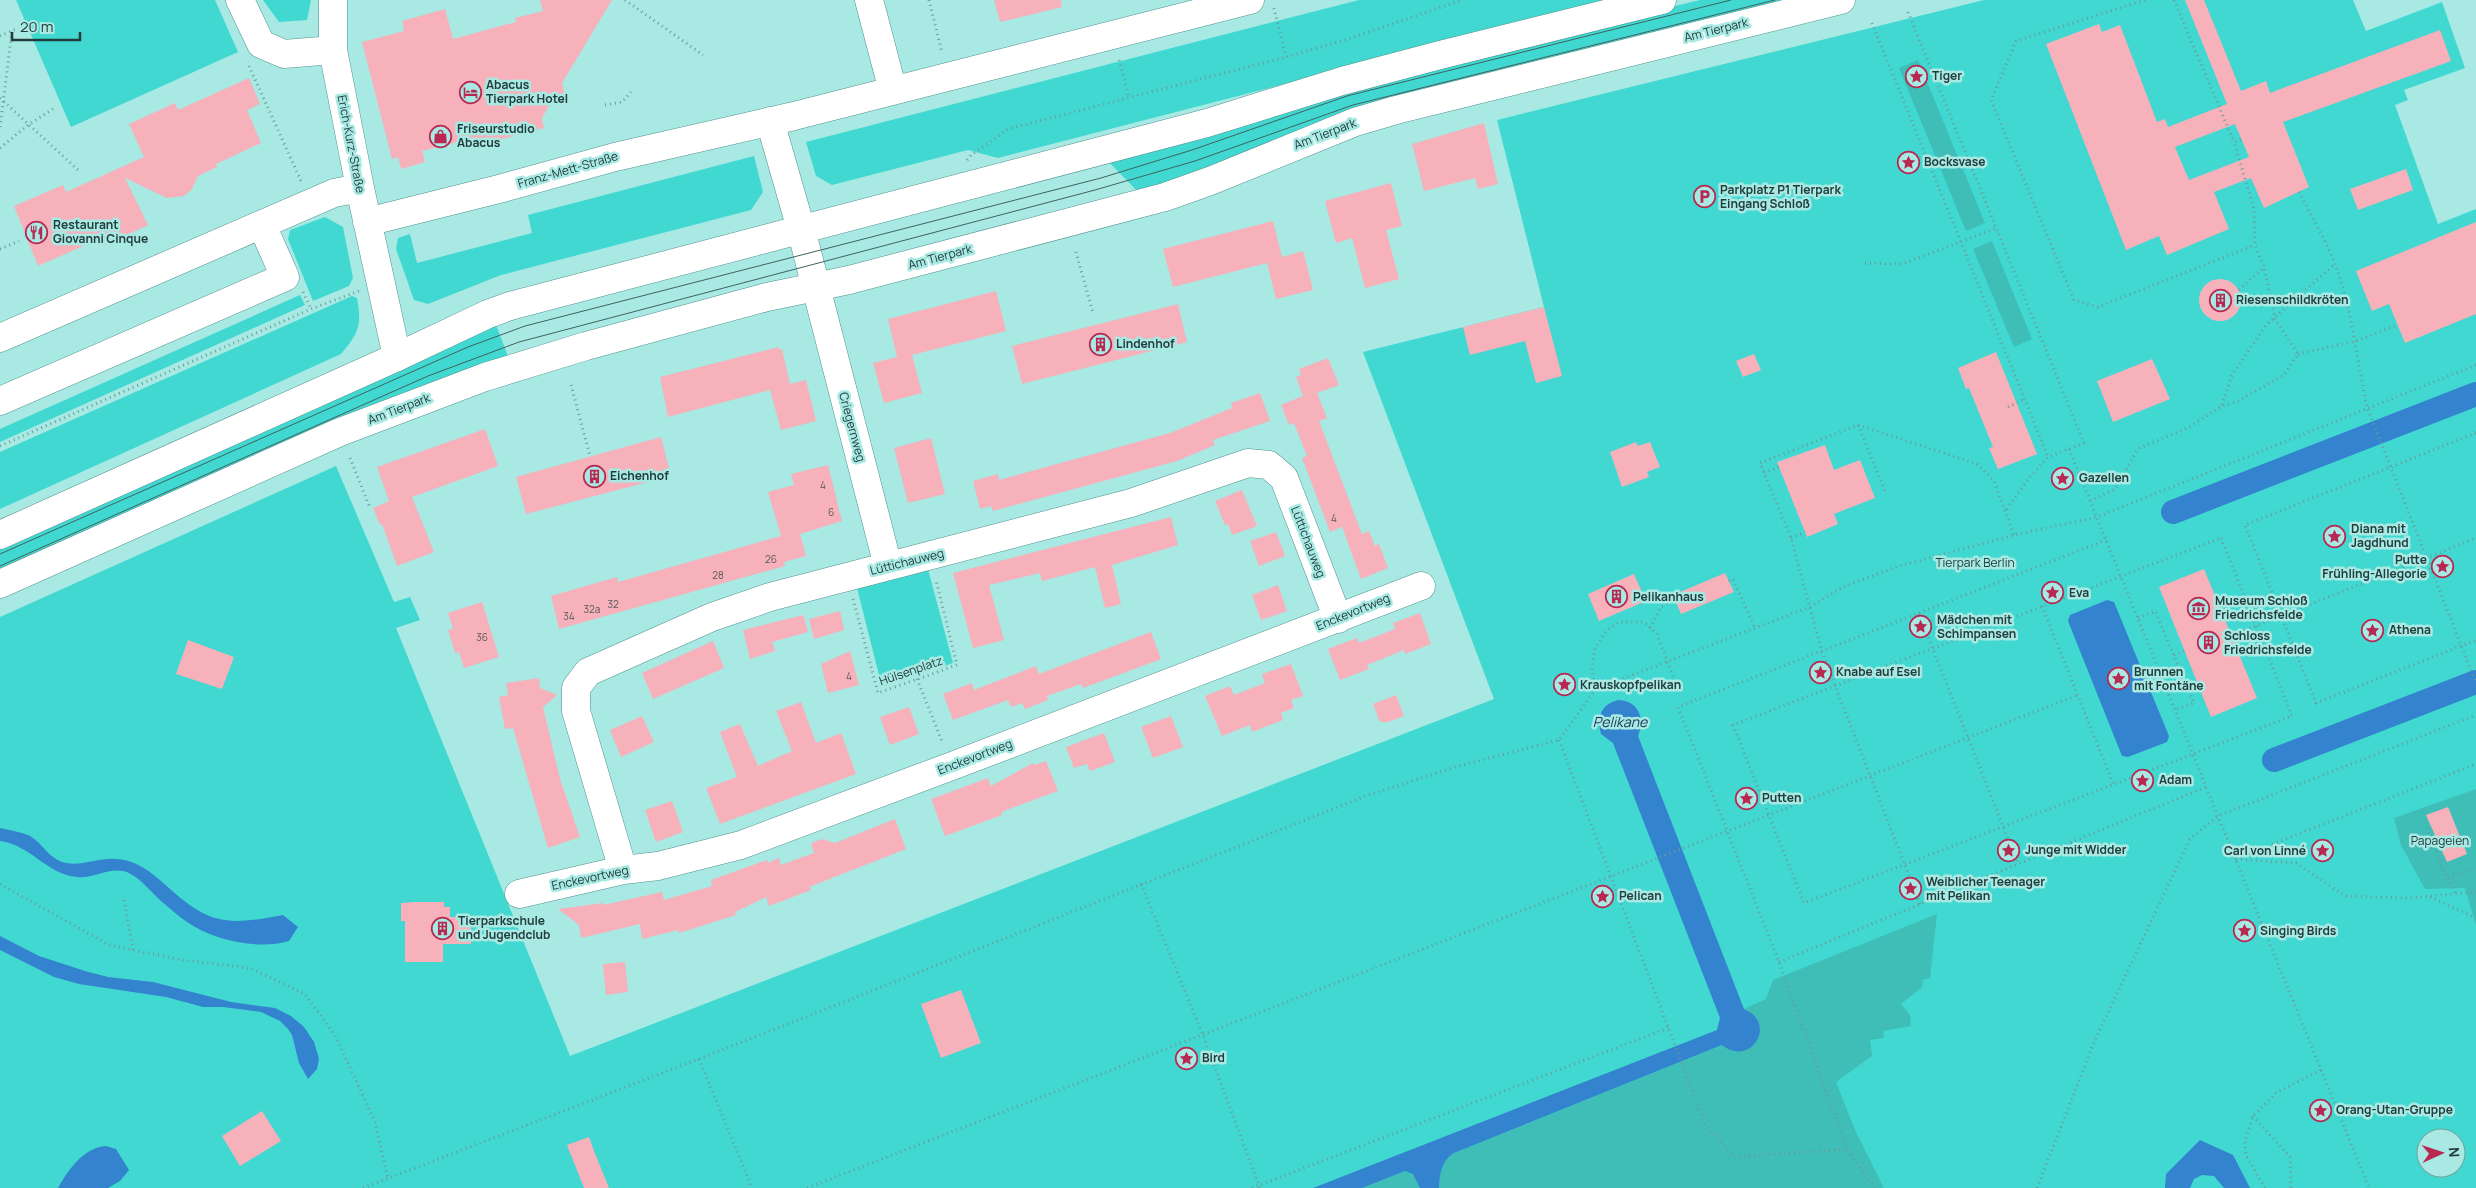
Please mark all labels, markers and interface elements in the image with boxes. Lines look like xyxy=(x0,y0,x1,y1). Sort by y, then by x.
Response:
scale bar xyxy=(12,10,80,42)
street label: Am Tierpark xyxy=(1682,13,1751,46)
text: 20 m xyxy=(20,16,53,37)
place icon: Tiger xyxy=(1904,64,1928,88)
place label: Tiger xyxy=(1932,67,1962,84)
place label: Abacus Tierpark Hotel xyxy=(486,76,568,107)
hotel icon: Abacus Tierpark Hotel xyxy=(458,80,482,104)
street label: Erich-Kurz-Straße xyxy=(334,93,369,194)
street label: Am Tierpark xyxy=(1291,113,1359,153)
place label: Friseurstudio Abacus xyxy=(457,120,535,151)
shop icon: Friseurstudio Abacus xyxy=(429,124,453,148)
street label: Franz-Mett-Straße xyxy=(516,147,620,192)
place icon: Bocksvase xyxy=(1896,150,1920,174)
place label: Bocksvase xyxy=(1924,153,1985,170)
place label: Parkplatz P1 Tierpark Eingang Schloß xyxy=(1720,181,1841,212)
parking icon: Parkplatz P1 Tierpark Eingang Schloß xyxy=(1692,185,1716,209)
place label: Restaurant Giovanni Cinque xyxy=(53,216,148,247)
restaurant icon: Restaurant Giovanni Cinque xyxy=(25,220,49,244)
street label: Am Tierpark xyxy=(906,240,975,273)
building icon: Riesenschildkröten xyxy=(2208,288,2232,312)
place label: Riesenschildkröten xyxy=(2236,291,2349,308)
building icon: Lindenhof xyxy=(1088,332,1112,356)
place label: Lindenhof xyxy=(1116,335,1175,352)
street label: Am Tierpark xyxy=(365,388,433,428)
street label: Criegernweg xyxy=(835,390,870,464)
building icon: Eichenhof xyxy=(582,464,606,488)
place icon: Gazellen xyxy=(2051,466,2075,490)
place label: Eichenhof xyxy=(610,467,669,484)
place label: Gazellen xyxy=(2079,469,2129,486)
house number: 4 xyxy=(820,478,826,492)
street label: Lüttichauweg xyxy=(1287,503,1330,580)
house number: 6 xyxy=(828,505,834,519)
house number: 4 xyxy=(1331,511,1337,525)
place label: Diana mit Jagdhund xyxy=(2351,520,2409,551)
place icon: Diana mit Jagdhund xyxy=(2323,524,2347,548)
street label: Lüttichauweg xyxy=(868,544,946,579)
place label: Putte Frühling-Allegorie xyxy=(2322,551,2427,582)
house number: 26 xyxy=(765,552,777,566)
park label: Tierpark Berlin xyxy=(1935,554,2015,571)
place icon: Putte Frühling-Allegorie xyxy=(2431,555,2455,579)
house number: 28 xyxy=(712,568,724,582)
place icon: Eva xyxy=(2041,581,2065,605)
place label: Eva xyxy=(2069,584,2089,601)
building icon: Pelikanhaus xyxy=(1605,585,1629,609)
place label: Pelikanhaus xyxy=(1633,588,1704,605)
street label: Enckevortweg xyxy=(1313,589,1392,634)
place label: Museum Schloß Friedrichsfelde xyxy=(2215,592,2308,623)
museum icon: Museum Schloß Friedrichsfelde xyxy=(2187,596,2211,620)
house number: 32 xyxy=(607,597,619,611)
house number: 32a xyxy=(584,602,600,616)
house number: 34 xyxy=(563,609,575,623)
place label: Mädchen mit Schimpansen xyxy=(1937,611,2016,642)
place icon: Mädchen mit Schimpansen xyxy=(1909,615,1933,639)
place icon: Athena xyxy=(2361,618,2385,642)
place label: Athena xyxy=(2389,621,2431,638)
place label: Schloss Friedrichsfelde xyxy=(2224,627,2312,658)
house number: 36 xyxy=(476,630,488,644)
building icon: Schloss Friedrichsfelde xyxy=(2196,631,2220,655)
street label: Hülsenplatz xyxy=(877,652,945,689)
place icon: Knabe auf Esel xyxy=(1808,660,1832,684)
place label: Knabe auf Esel xyxy=(1836,663,1921,680)
place label: Brunnen mit Fontäne xyxy=(2134,663,2204,694)
place icon: Brunnen mit Fontäne xyxy=(2106,667,2130,691)
house number: 4 xyxy=(846,669,852,683)
place icon: Krauskopfpelikan xyxy=(1552,673,1576,697)
place label: Krauskopfpelikan xyxy=(1580,676,1681,693)
water label: Pelikane xyxy=(1593,712,1648,731)
street label: Enckevortweg xyxy=(935,735,1014,779)
place icon: Adam xyxy=(2131,768,2155,792)
place label: Adam xyxy=(2159,771,2192,788)
place icon: Putten xyxy=(1734,786,1758,810)
place label: Putten xyxy=(1762,789,1801,806)
park label: Papageien xyxy=(2411,832,2469,849)
place icon: Junge mit Widder xyxy=(1997,838,2021,862)
place icon: Carl von Linné xyxy=(2310,839,2334,863)
place label: Junge mit Widder xyxy=(2025,841,2127,858)
place label: Carl von Linné xyxy=(2224,842,2306,859)
street label: Enckevortweg xyxy=(550,861,630,894)
place label: Weiblicher Teenager mit Pelikan xyxy=(1926,873,2045,904)
place icon: Weiblicher Teenager mit Pelikan xyxy=(1898,877,1922,901)
place icon: Pelican xyxy=(1591,884,1615,908)
place label: Pelican xyxy=(1619,887,1662,904)
place label: Tierparkschule und Jugendclub xyxy=(458,912,550,943)
building icon: Tierparkschule und Jugendclub xyxy=(430,916,454,940)
place icon: Singing Birds xyxy=(2232,919,2256,943)
place label: Singing Birds xyxy=(2260,922,2337,939)
place icon: Bird xyxy=(1174,1046,1198,1070)
place label: Bird xyxy=(1202,1049,1225,1066)
place icon: Orang-Utan-Gruppe xyxy=(2308,1098,2332,1122)
place label: Orang-Utan-Gruppe xyxy=(2336,1101,2453,1118)
north arrow xyxy=(2416,1128,2466,1178)
text: N xyxy=(2445,1147,2464,1158)

